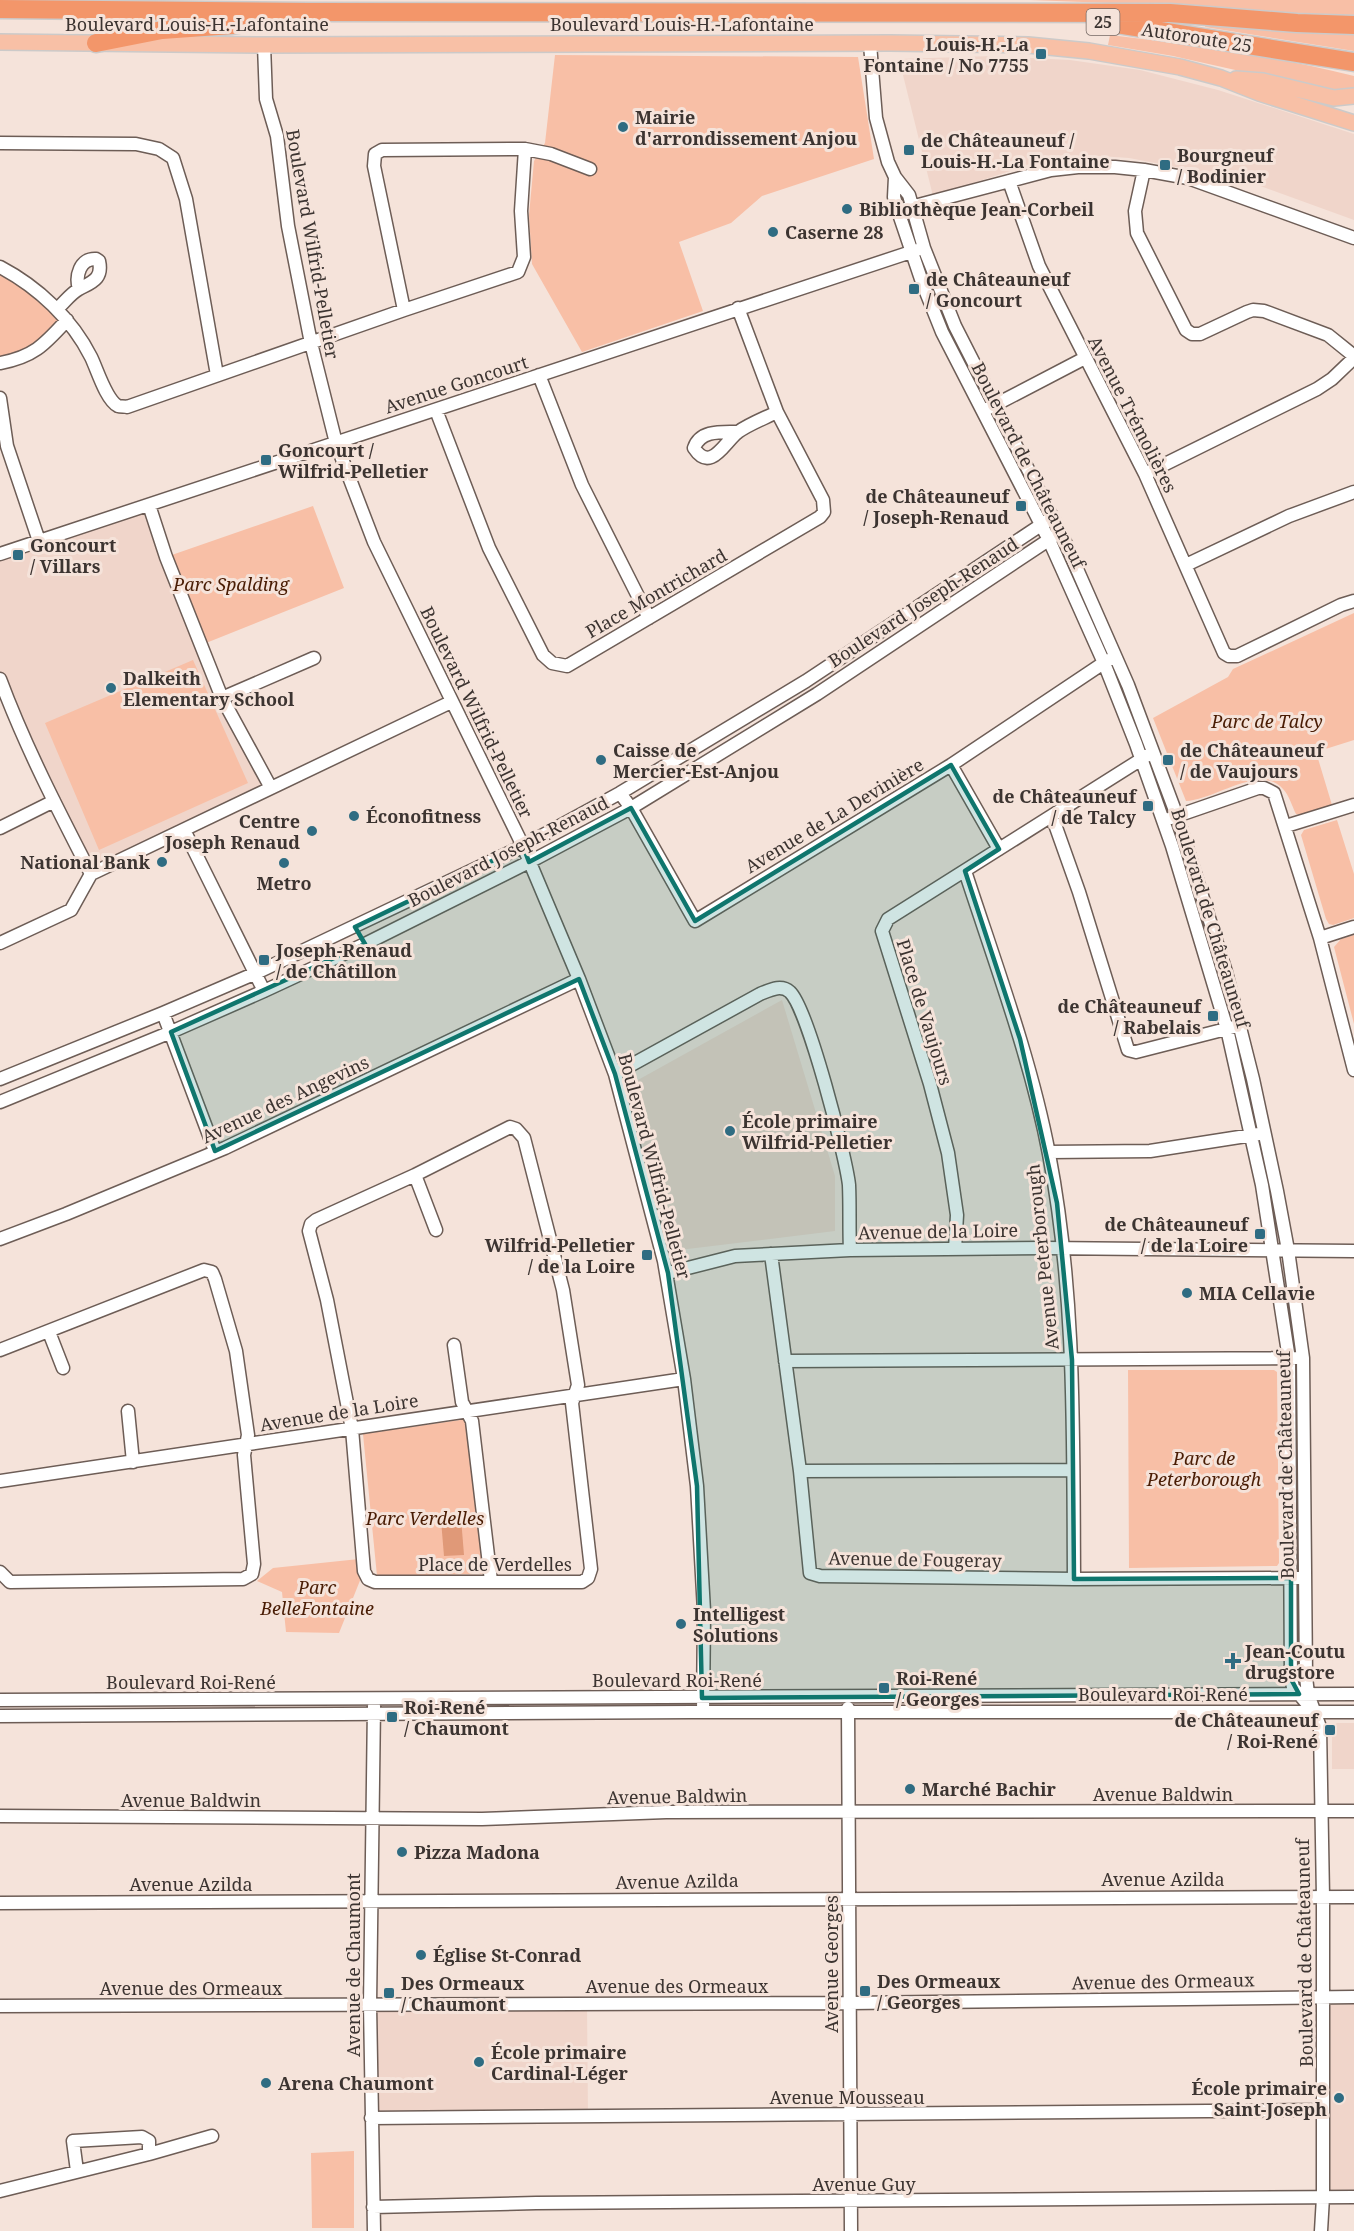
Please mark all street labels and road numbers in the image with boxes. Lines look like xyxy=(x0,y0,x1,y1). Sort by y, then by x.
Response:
road number: 25 xyxy=(1086,9,1120,35)
street label: Boulevard Louis-H.-Lafontaine xyxy=(65,12,329,36)
street label: Boulevard Louis-H.-Lafontaine xyxy=(550,12,814,36)
street label: Autoroute 25 xyxy=(1140,16,1254,58)
street label: Boulevard Wilfrid-Pelletier xyxy=(281,127,345,361)
street label: Avenue Trémolières xyxy=(1083,332,1183,496)
street label: Avenue Goncourt xyxy=(381,350,531,418)
street label: Boulevard de Châteauneuf xyxy=(966,358,1092,573)
street label: Boulevard Joseph-Renaud xyxy=(823,532,1023,672)
street label: Place Montrichard xyxy=(581,543,731,643)
street label: Boulevard Wilfrid-Pelletier xyxy=(415,602,539,822)
street label: Avenue de La Devinière xyxy=(740,752,928,878)
street label: Boulevard Joseph-Renaud xyxy=(404,790,612,912)
street label: Boulevard de Châteauneuf xyxy=(1166,805,1256,1032)
street label: Place de Vaujours xyxy=(891,936,959,1088)
street label: Avenue des Angevins xyxy=(197,1050,373,1148)
street label: Boulevard Wilfrid-Pelletier xyxy=(613,1050,697,1282)
street label: Avenue Peterborough xyxy=(1020,1163,1064,1351)
street label: Avenue de la Loire xyxy=(858,1218,1018,1244)
street label: Boulevard de Châteauneuf xyxy=(1271,1349,1299,1579)
street label: Avenue de la Loire xyxy=(258,1388,420,1436)
street label: Avenue de Fougeray xyxy=(828,1545,1003,1573)
street label: Place de Verdelles xyxy=(418,1552,572,1576)
street label: Boulevard Roi-René xyxy=(592,1668,762,1692)
street label: Boulevard Roi-René xyxy=(106,1670,276,1694)
street label: Boulevard Roi-René xyxy=(1078,1682,1248,1706)
street label: Avenue Baldwin xyxy=(1093,1782,1234,1806)
street label: Avenue Baldwin xyxy=(607,1783,748,1809)
street label: Avenue Baldwin xyxy=(121,1788,262,1812)
street label: Boulevard de Châteauneuf xyxy=(1290,1837,1318,2067)
street label: Avenue Azilda xyxy=(1101,1867,1225,1891)
street label: Avenue Azilda xyxy=(615,1868,739,1894)
street label: Avenue Azilda xyxy=(129,1872,253,1896)
street label: Avenue de Chaumont xyxy=(341,1873,365,2057)
street label: Avenue Georges xyxy=(819,1895,843,2033)
street label: Avenue des Ormeaux xyxy=(1071,1967,1255,1995)
street label: Avenue des Ormeaux xyxy=(586,1974,769,1998)
street label: Avenue des Ormeaux xyxy=(100,1976,283,2000)
street label: Avenue Mousseau xyxy=(769,2085,925,2109)
street label: Avenue Guy xyxy=(812,2172,917,2196)

